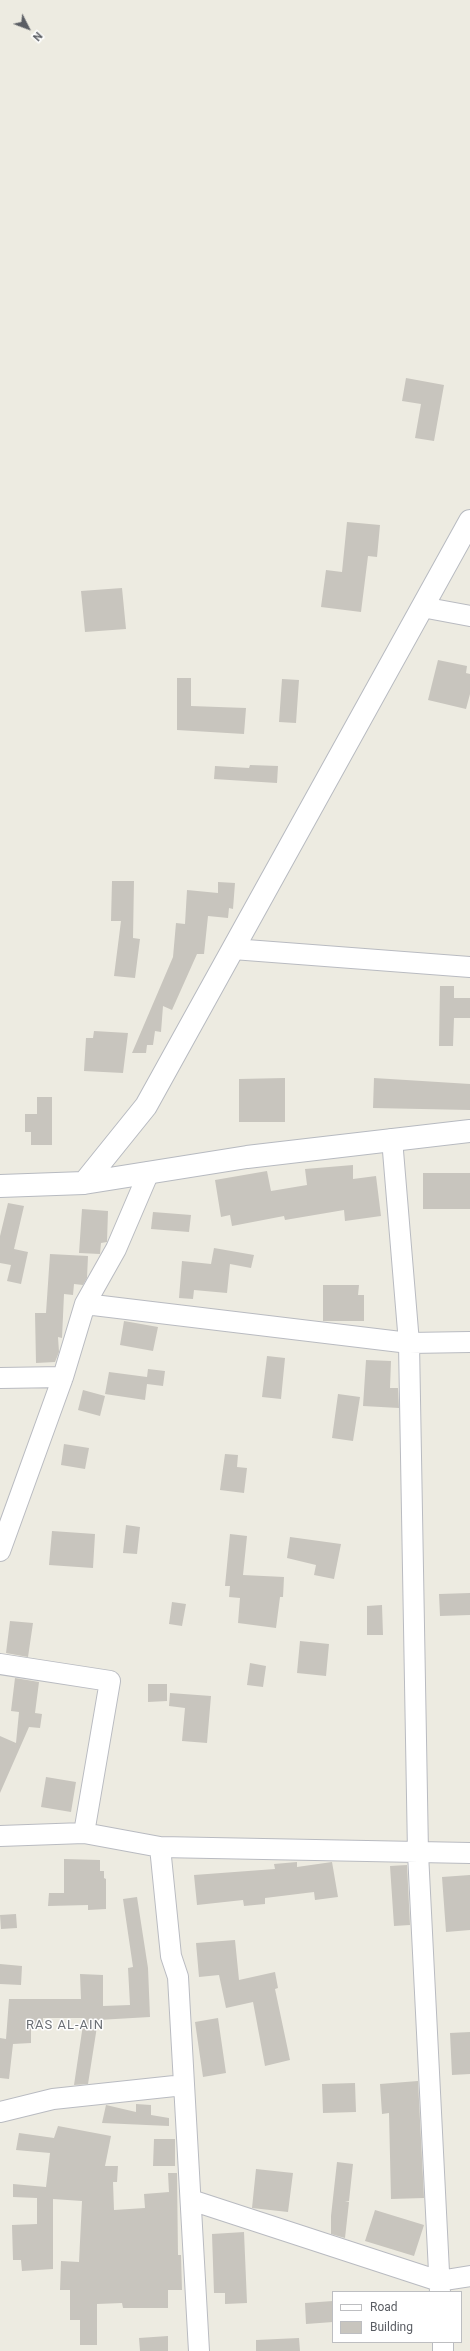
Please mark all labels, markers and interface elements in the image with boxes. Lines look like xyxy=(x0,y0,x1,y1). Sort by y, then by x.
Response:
north arrow xyxy=(8,8,48,48)
text: N xyxy=(30,29,45,44)
district label: RAS AL-AIN xyxy=(26,2018,104,2034)
legend xyxy=(332,2291,462,2343)
text: Road xyxy=(370,2300,398,2314)
text: Building xyxy=(370,2320,413,2334)

